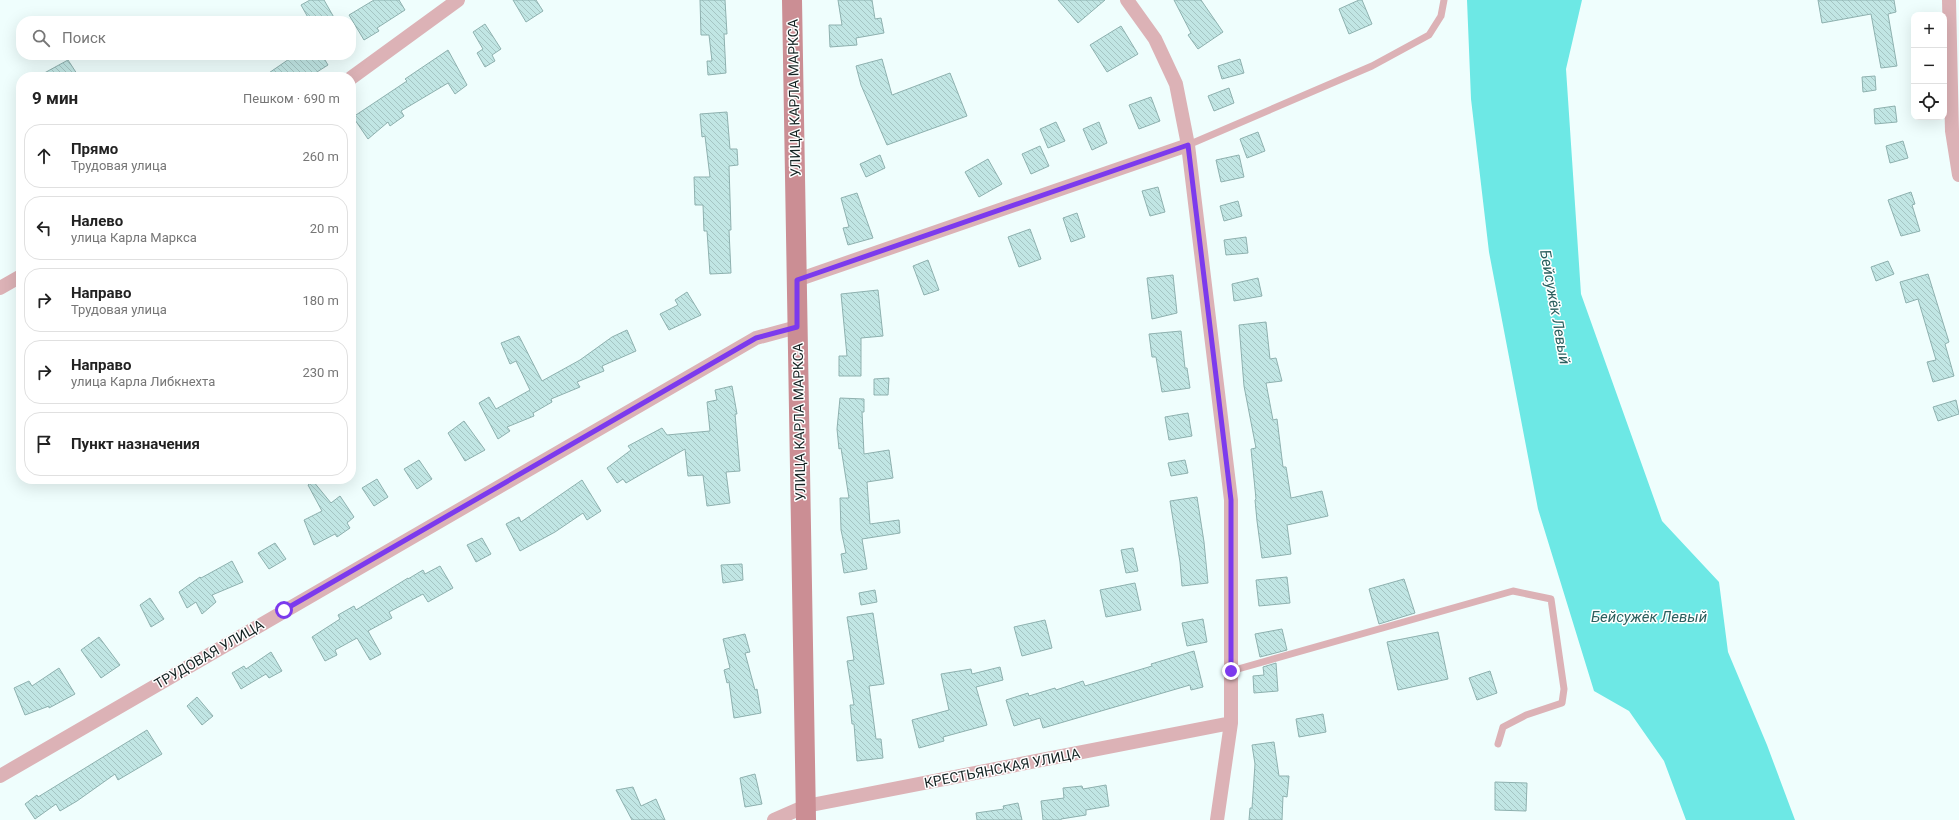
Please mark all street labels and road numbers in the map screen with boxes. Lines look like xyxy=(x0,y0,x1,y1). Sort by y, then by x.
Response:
street label: УЛИЦА КАРЛА МАРКСА xyxy=(785,19,803,177)
street label: УЛИЦА КАРЛА МАРКСА xyxy=(790,343,808,501)
street label: ТРУДОВАЯ УЛИЦА xyxy=(152,616,266,692)
street label: КРЕСТЬЯНСКАЯ УЛИЦА xyxy=(923,745,1081,791)

